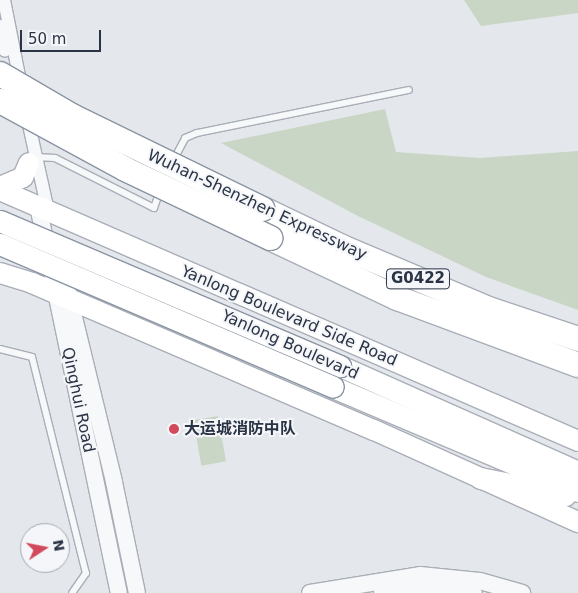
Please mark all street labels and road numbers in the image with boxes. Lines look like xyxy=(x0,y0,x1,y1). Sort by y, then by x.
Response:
street label: Wuhan-Shenzhen Expressway xyxy=(144,146,370,264)
street label: Yanlong Boulevard Side Road xyxy=(178,262,400,370)
road number: G0422 xyxy=(386,266,450,292)
street label: Yanlong Boulevard xyxy=(218,306,362,384)
street label: Qinghui Road xyxy=(57,346,99,454)

